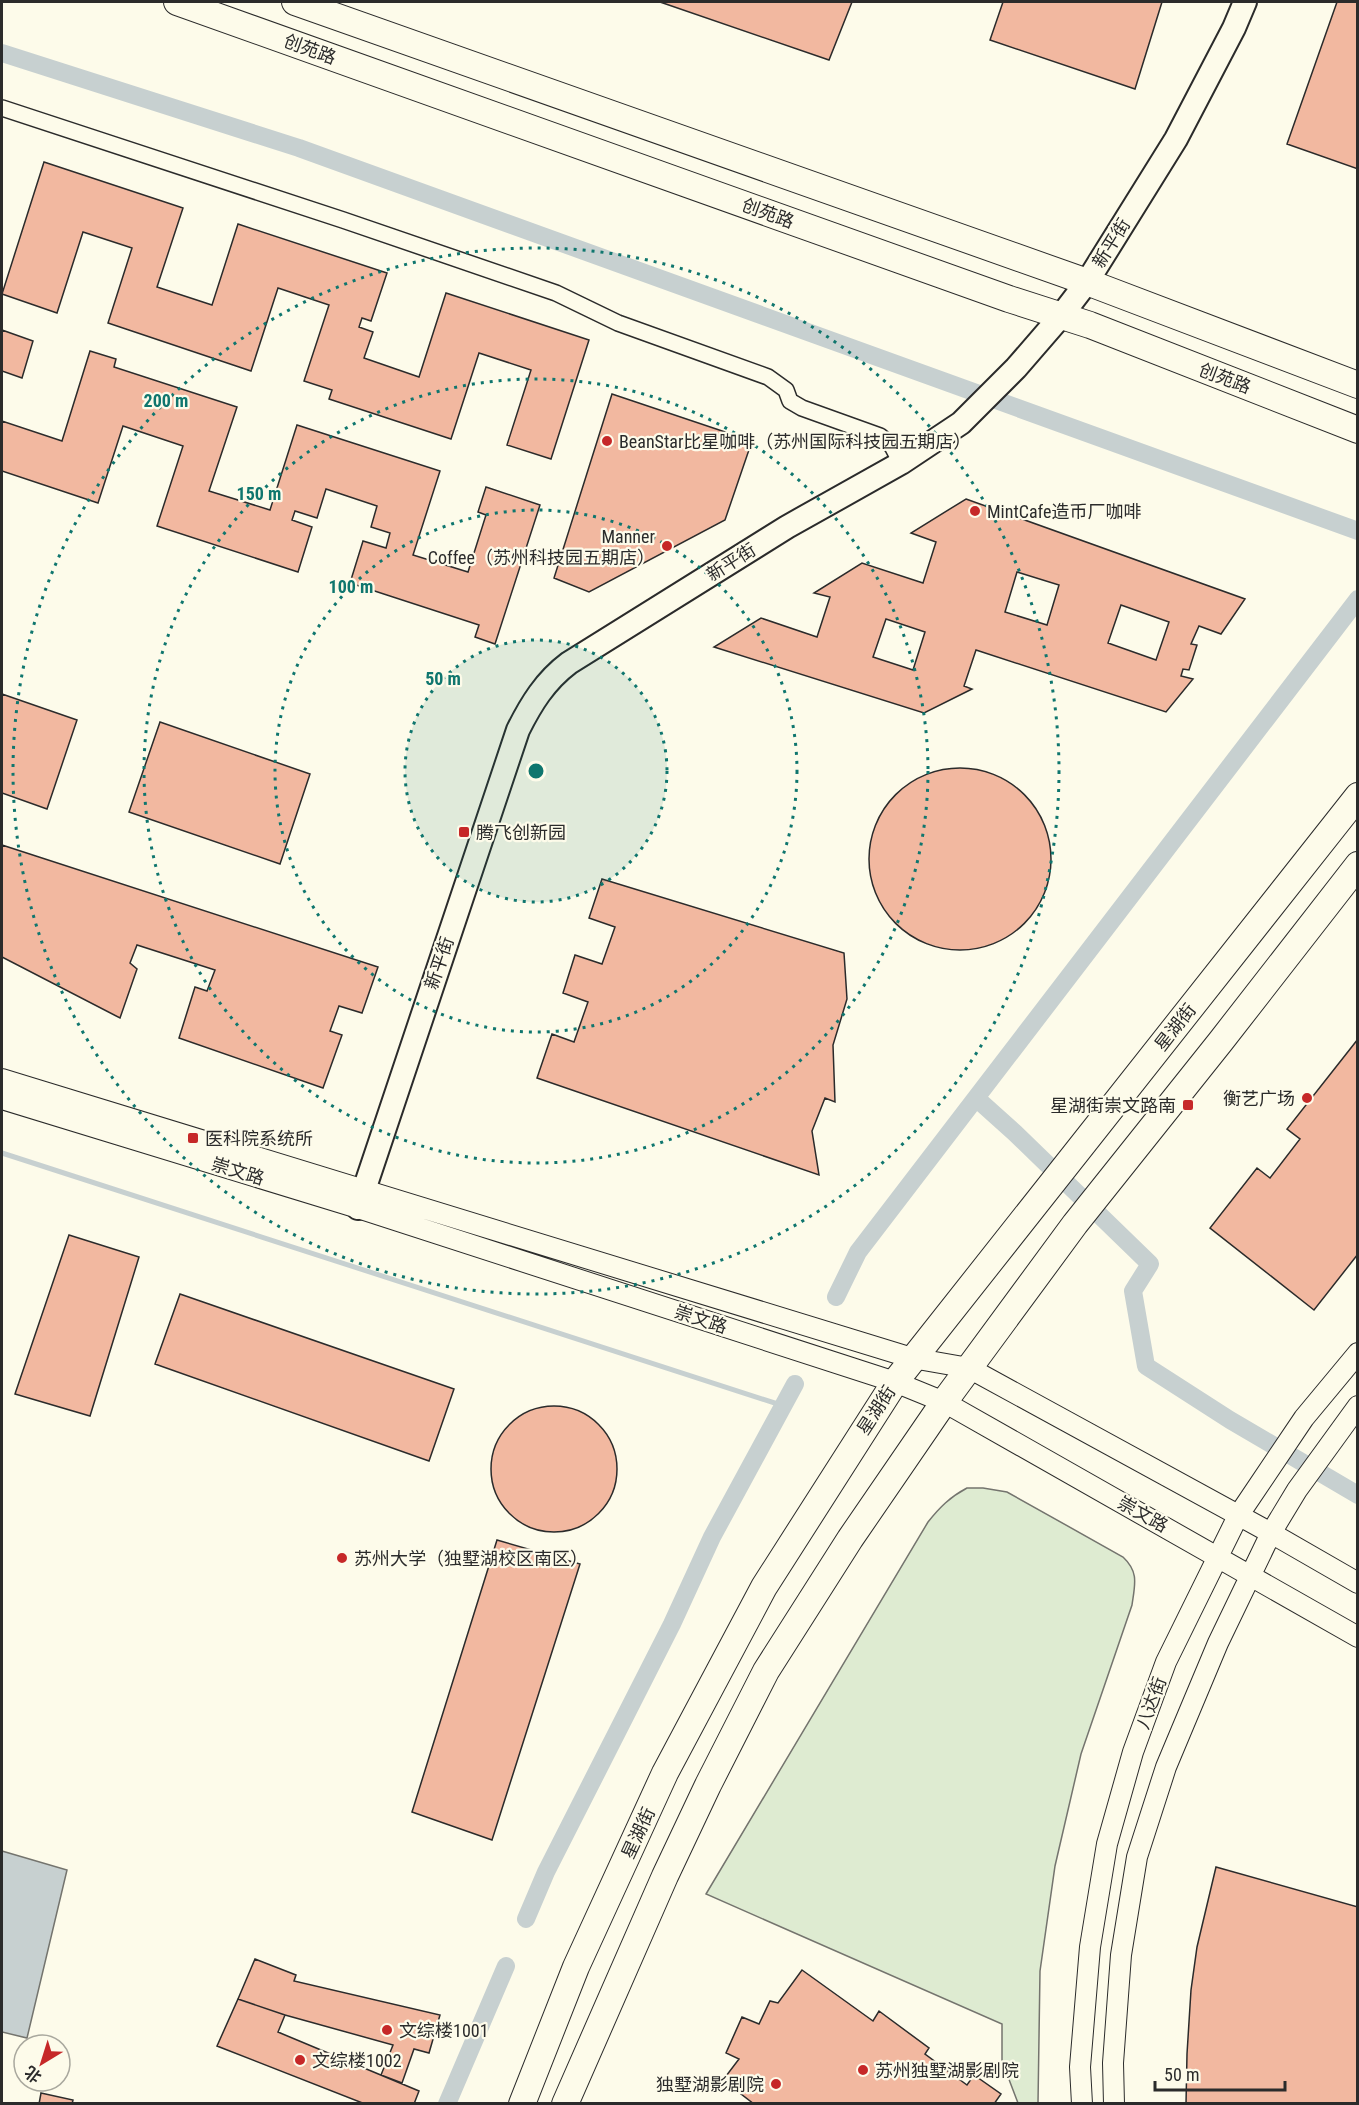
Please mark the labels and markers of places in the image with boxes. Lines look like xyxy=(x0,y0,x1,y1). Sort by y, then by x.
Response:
place label: BeanStar比星咖啡（苏州国际科技园五期店） xyxy=(619,431,971,452)
marker: BeanStar比星咖啡（苏州国际科技园五期店） xyxy=(600,434,614,448)
place label: MintCafe造币厂咖啡 xyxy=(987,501,1142,522)
marker: MintCafe造币厂咖啡 xyxy=(968,504,982,518)
place label: Manner Coffee（苏州科技园五期店） xyxy=(428,526,656,568)
marker: Manner Coffee（苏州科技园五期店） xyxy=(660,539,674,553)
centre of rings xyxy=(526,761,546,781)
place label: 腾飞创新园 xyxy=(476,822,566,843)
marker: 腾飞创新园 xyxy=(457,825,471,839)
place label: 衡艺广场 xyxy=(1223,1088,1295,1109)
marker: 衡艺广场 xyxy=(1300,1091,1314,1105)
place label: 星湖街崇文路南 xyxy=(1050,1095,1176,1116)
marker: 星湖街崇文路南 xyxy=(1181,1098,1195,1112)
place label: 医科院系统所 xyxy=(205,1128,313,1149)
marker: 医科院系统所 xyxy=(186,1131,200,1145)
place label: 苏州大学（独墅湖校区南区） xyxy=(354,1548,588,1569)
marker: 苏州大学（独墅湖校区南区） xyxy=(335,1551,349,1565)
place label: 文综楼1001 xyxy=(399,2020,489,2041)
marker: 文综楼1001 xyxy=(380,2023,394,2037)
place label: 文综楼1002 xyxy=(312,2050,402,2071)
marker: 文综楼1002 xyxy=(293,2053,307,2067)
place label: 苏州独墅湖影剧院 xyxy=(875,2060,1019,2081)
marker: 苏州独墅湖影剧院 xyxy=(856,2063,870,2077)
place label: 独墅湖影剧院 xyxy=(656,2074,764,2095)
marker: 独墅湖影剧院 xyxy=(769,2077,783,2091)

